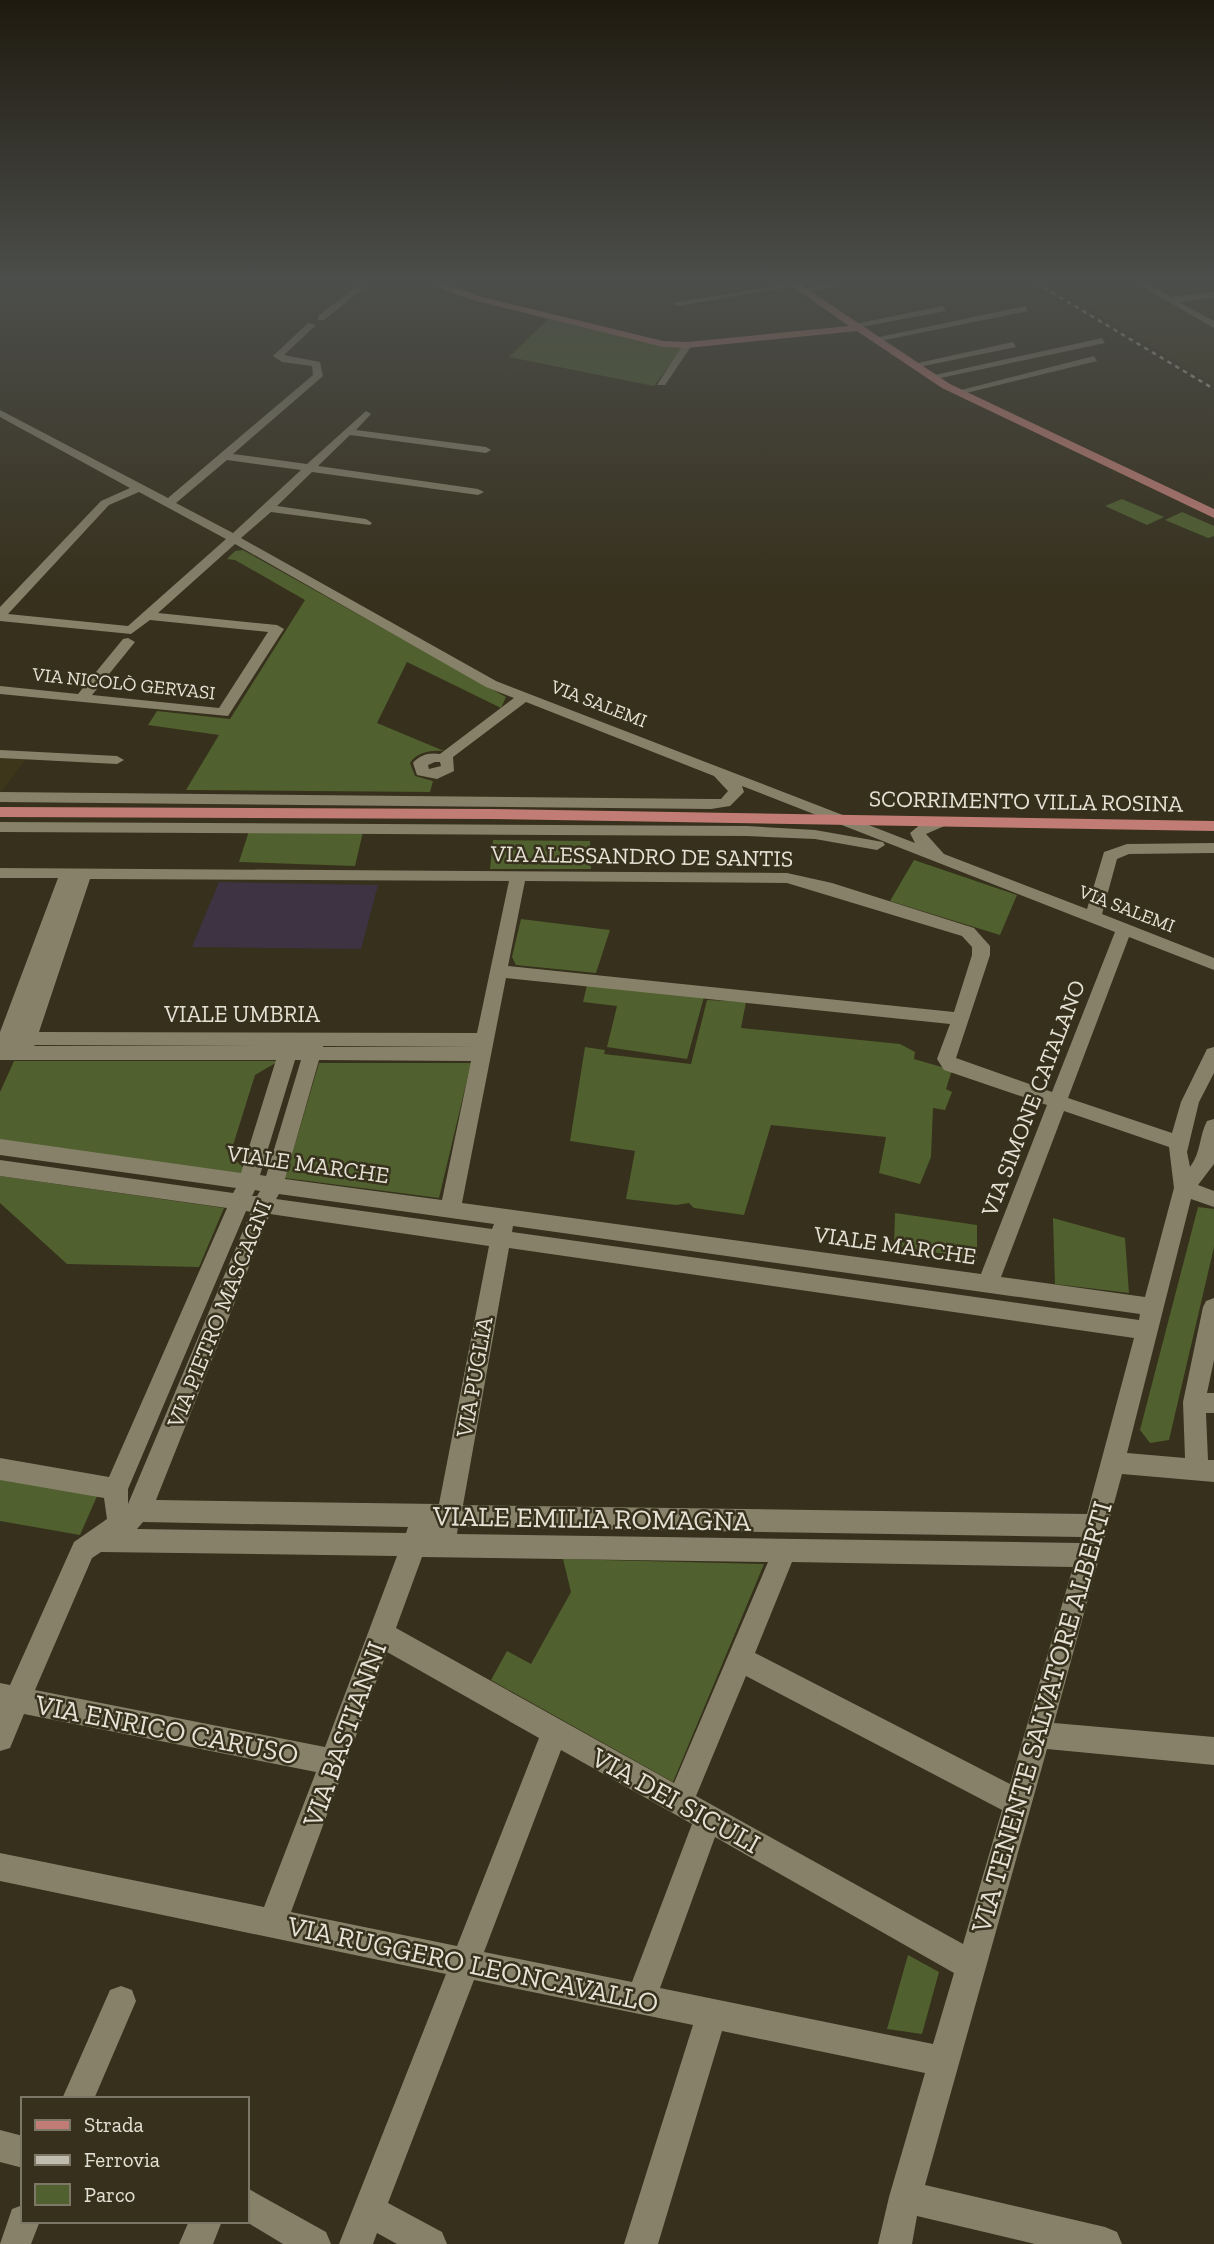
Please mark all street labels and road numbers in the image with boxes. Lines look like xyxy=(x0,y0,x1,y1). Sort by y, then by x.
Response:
street label: VIA NICOLÒ GERVASI xyxy=(30,662,217,705)
street label: VIA SALEMI xyxy=(547,674,650,732)
street label: SCORRIMENTO VILLA ROSINA xyxy=(869,784,1184,818)
street label: VIA ALESSANDRO DE SANTIS xyxy=(490,839,793,873)
street label: VIA SALEMI xyxy=(1075,879,1178,937)
street label: VIA SIMONE CATALANO xyxy=(975,976,1091,1221)
street label: VIALE UMBRIA xyxy=(163,1000,321,1028)
street label: VIALE MARCHE xyxy=(224,1139,391,1189)
street label: VIA PIETRO MASCAGNI xyxy=(160,1196,277,1433)
street label: VIALE MARCHE xyxy=(811,1220,978,1270)
street label: VIA PUGLIA xyxy=(449,1313,499,1440)
street label: VIA TENENTE SALVATORE ALBERTI xyxy=(964,1498,1119,1938)
street label: VIALE EMILIA ROMAGNA xyxy=(432,1499,752,1538)
street label: VIA BASTIANNI xyxy=(295,1637,393,1832)
street label: VIA ENRICO CARUSO xyxy=(32,1688,301,1771)
street label: VIA DEI SICULI xyxy=(585,1740,766,1860)
street label: VIA RUGGERO LEONCAVALLO xyxy=(283,1909,661,2020)

